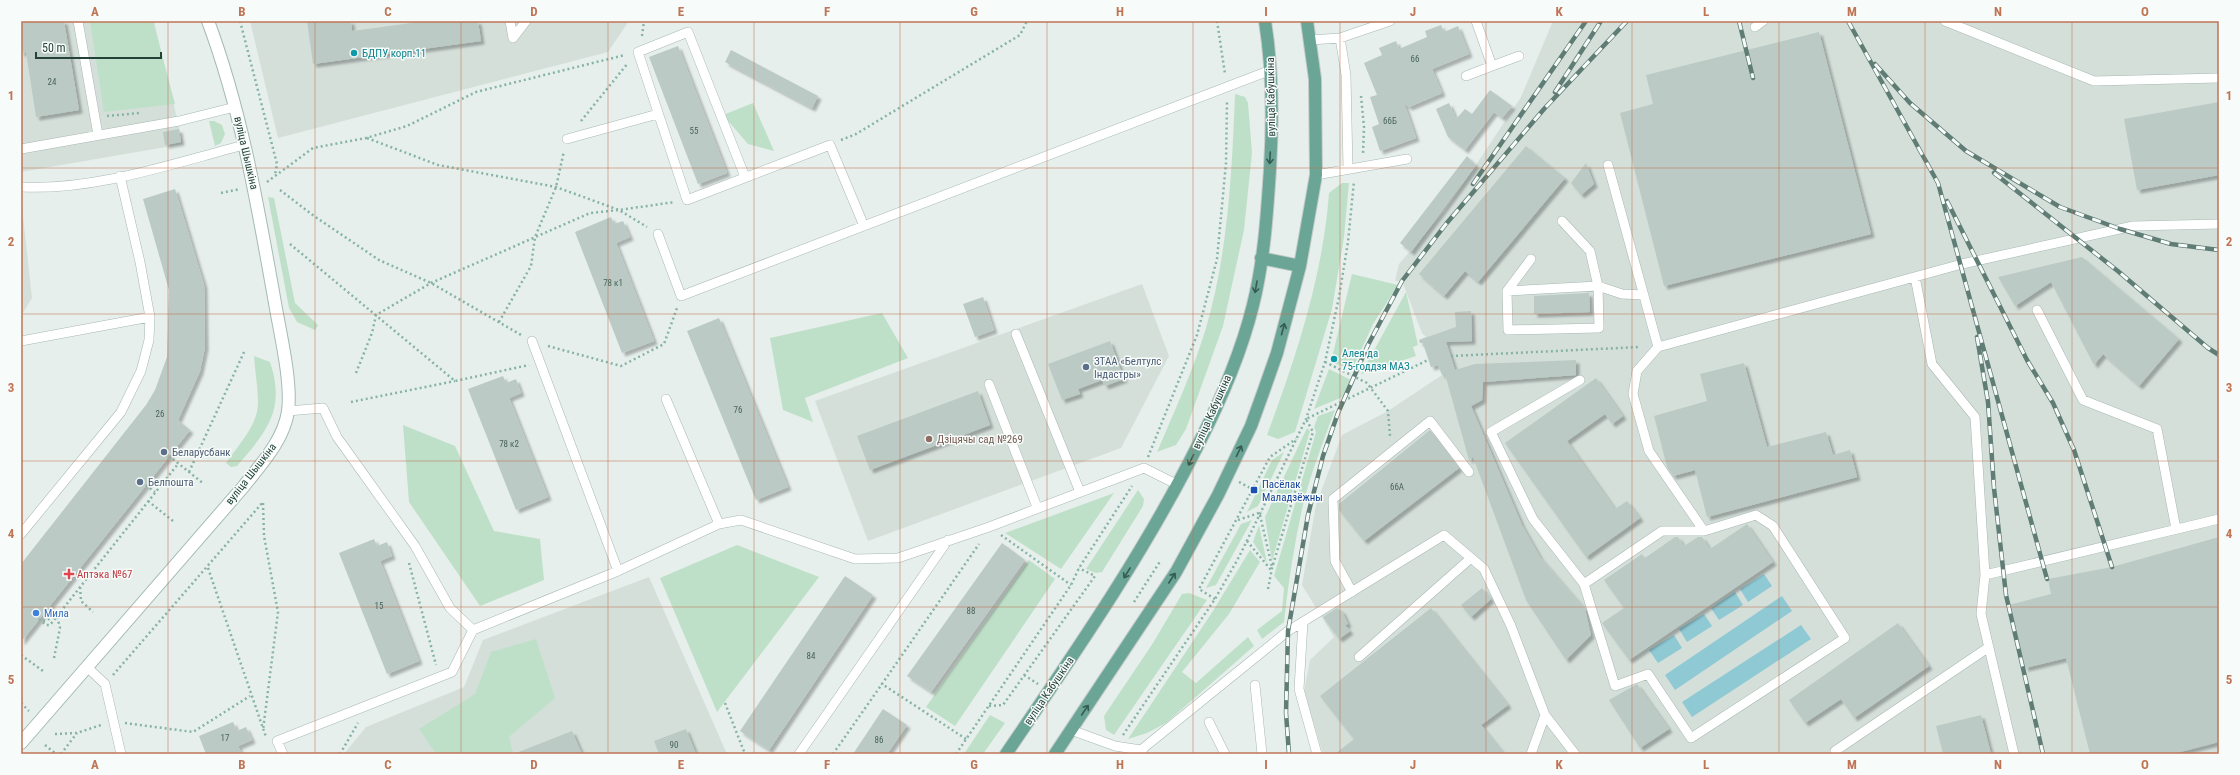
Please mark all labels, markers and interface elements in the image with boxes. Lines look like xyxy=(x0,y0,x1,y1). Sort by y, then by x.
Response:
text: A xyxy=(91,4,99,19)
text: B xyxy=(238,4,246,19)
text: C xyxy=(384,4,392,19)
text: D xyxy=(530,4,538,19)
text: E xyxy=(678,4,685,19)
text: F xyxy=(824,4,830,19)
text: G xyxy=(970,4,978,19)
text: H xyxy=(1116,4,1124,19)
text: I xyxy=(1264,4,1268,19)
text: J xyxy=(1410,4,1416,19)
text: K xyxy=(1555,4,1563,19)
text: L xyxy=(1703,4,1709,19)
text: M xyxy=(1847,4,1857,19)
text: N xyxy=(1994,4,2002,19)
text: O xyxy=(2141,4,2149,19)
scale bar xyxy=(36,34,161,60)
text: 50 m xyxy=(42,41,66,55)
place label: БДПУ корп.11 xyxy=(362,47,426,60)
marker: БДПУ корп.11 xyxy=(349,48,359,58)
house number: 66 xyxy=(1411,54,1419,64)
street label: вуліца Кабушкіна xyxy=(1264,57,1278,137)
house number: 24 xyxy=(48,77,57,87)
text: 1 xyxy=(8,88,14,103)
text: 1 xyxy=(2226,88,2232,103)
street label: вуліца Шышкіна xyxy=(231,115,261,191)
house number: 66Б xyxy=(1383,116,1397,126)
house number: 55 xyxy=(690,126,699,136)
one-way arrow xyxy=(1267,151,1274,164)
text: 2 xyxy=(8,234,15,249)
text: 2 xyxy=(2226,234,2233,249)
house number: 78 к1 xyxy=(603,278,623,288)
one-way arrow xyxy=(1252,280,1260,293)
one-way arrow xyxy=(1280,323,1288,336)
place label: Алея да 75-годдзя МАЗ xyxy=(1342,347,1410,373)
marker: Алея да 75-годдзя МАЗ xyxy=(1329,354,1339,364)
place label: ЗТАА «Белтулс Iндастры» xyxy=(1094,355,1161,381)
marker: ЗТАА «Белтулс Iндастры» xyxy=(1081,362,1091,372)
street label: вуліца Кабушкіна xyxy=(1190,373,1234,451)
text: 3 xyxy=(8,380,14,395)
text: 3 xyxy=(2226,380,2232,395)
house number: 76 xyxy=(734,405,742,415)
house number: 26 xyxy=(156,409,164,419)
place label: Дзіцячы сад №269 xyxy=(937,433,1023,446)
marker: Дзіцячы сад №269 xyxy=(924,434,934,444)
house number: 78 к2 xyxy=(499,439,519,449)
street label: вуліца Шышкіна xyxy=(223,441,279,507)
one-way arrow xyxy=(1236,445,1243,457)
place label: Беларусбанк xyxy=(172,446,231,459)
marker: Беларусбанк xyxy=(159,447,169,457)
one-way arrow xyxy=(1187,454,1194,466)
place label: Белпошта xyxy=(148,476,194,489)
marker: Белпошта xyxy=(135,477,145,487)
place label: Пасёлак Маладзёжны xyxy=(1262,478,1323,504)
house number: 66А xyxy=(1390,482,1404,492)
marker: Пасёлак Маладзёжны xyxy=(1249,485,1259,495)
text: 4 xyxy=(8,526,15,541)
text: 4 xyxy=(2226,526,2233,541)
one-way arrow xyxy=(1123,567,1131,578)
place label: Аптэка №67 xyxy=(77,568,133,581)
marker: Аптэка №67 xyxy=(64,569,74,579)
one-way arrow xyxy=(1168,573,1176,584)
house number: 15 xyxy=(375,601,384,611)
house number: 88 xyxy=(967,606,975,616)
place label: Мила xyxy=(44,607,69,620)
marker: Мила xyxy=(31,608,41,618)
house number: 84 xyxy=(807,651,816,661)
street label: вуліца Кабушкіна xyxy=(1021,654,1077,728)
text: 5 xyxy=(8,672,15,687)
text: 5 xyxy=(2226,672,2233,687)
one-way arrow xyxy=(1081,704,1089,716)
house number: 17 xyxy=(221,733,230,743)
house number: 86 xyxy=(875,735,883,745)
house number: 90 xyxy=(670,740,678,750)
text: A xyxy=(91,757,99,772)
text: B xyxy=(238,757,246,772)
text: C xyxy=(384,757,392,772)
text: D xyxy=(530,757,538,772)
text: E xyxy=(678,757,685,772)
text: F xyxy=(824,757,830,772)
text: G xyxy=(970,757,978,772)
text: H xyxy=(1116,757,1124,772)
text: I xyxy=(1264,757,1268,772)
text: J xyxy=(1410,757,1416,772)
text: K xyxy=(1555,757,1563,772)
text: L xyxy=(1703,757,1709,772)
text: M xyxy=(1847,757,1857,772)
text: N xyxy=(1994,757,2002,772)
text: O xyxy=(2141,757,2149,772)

